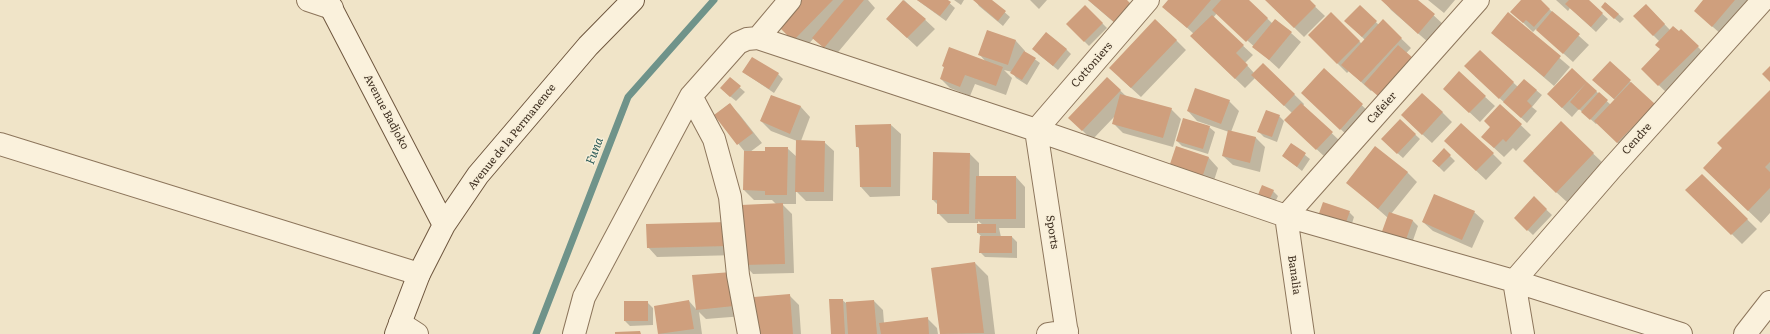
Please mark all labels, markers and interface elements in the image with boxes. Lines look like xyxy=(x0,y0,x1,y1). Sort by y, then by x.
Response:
street label: Cottoniers xyxy=(1069,40,1115,90)
street label: Avenue Badjoko xyxy=(361,72,411,152)
street label: Avenue de la Permanence xyxy=(465,81,559,193)
street label: Cafeier xyxy=(1364,90,1400,126)
street label: Cendre xyxy=(1619,120,1655,158)
water label: Funa xyxy=(583,135,607,167)
street label: Sports xyxy=(1043,214,1061,250)
street label: Banalia xyxy=(1285,254,1303,296)

